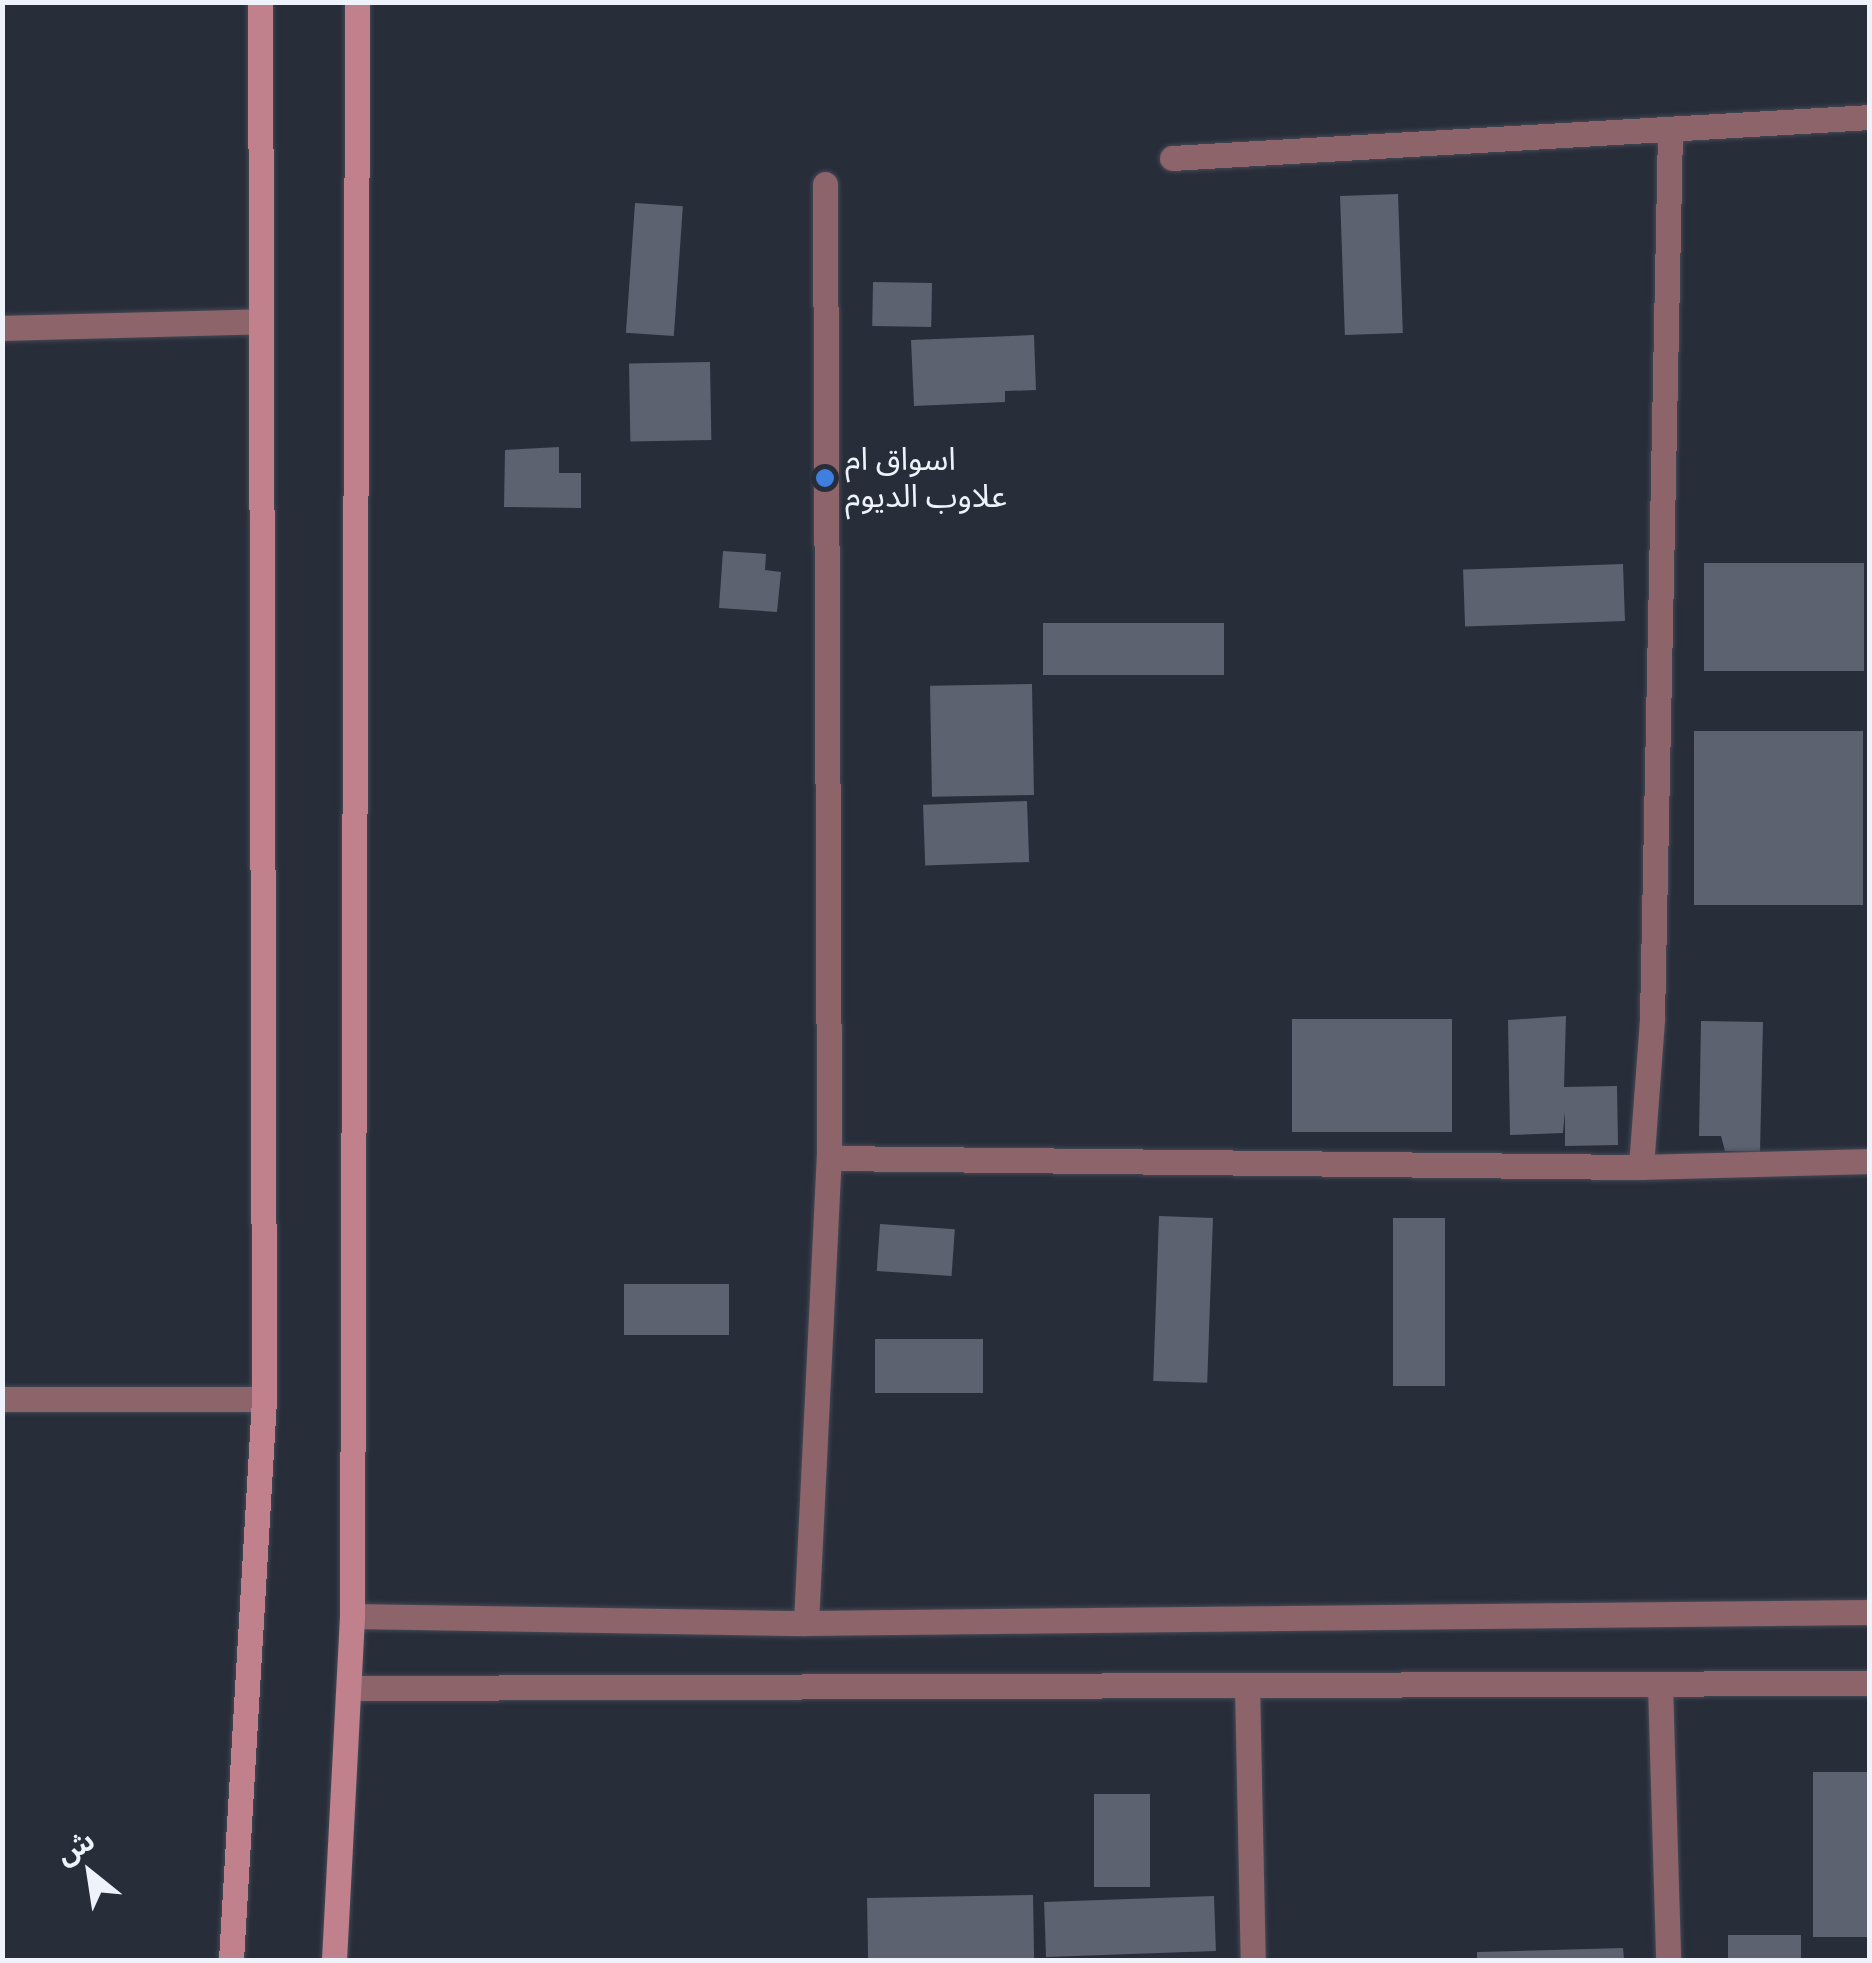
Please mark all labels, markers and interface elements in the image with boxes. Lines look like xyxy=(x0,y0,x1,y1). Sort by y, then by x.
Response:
place label: اسواق ام علاوب الديوم xyxy=(845,441,1007,516)
marker: اسواق ام علاوب الديوم xyxy=(814,467,836,489)
text: ش xyxy=(49,1822,101,1872)
north arrow xyxy=(40,1823,140,1923)

